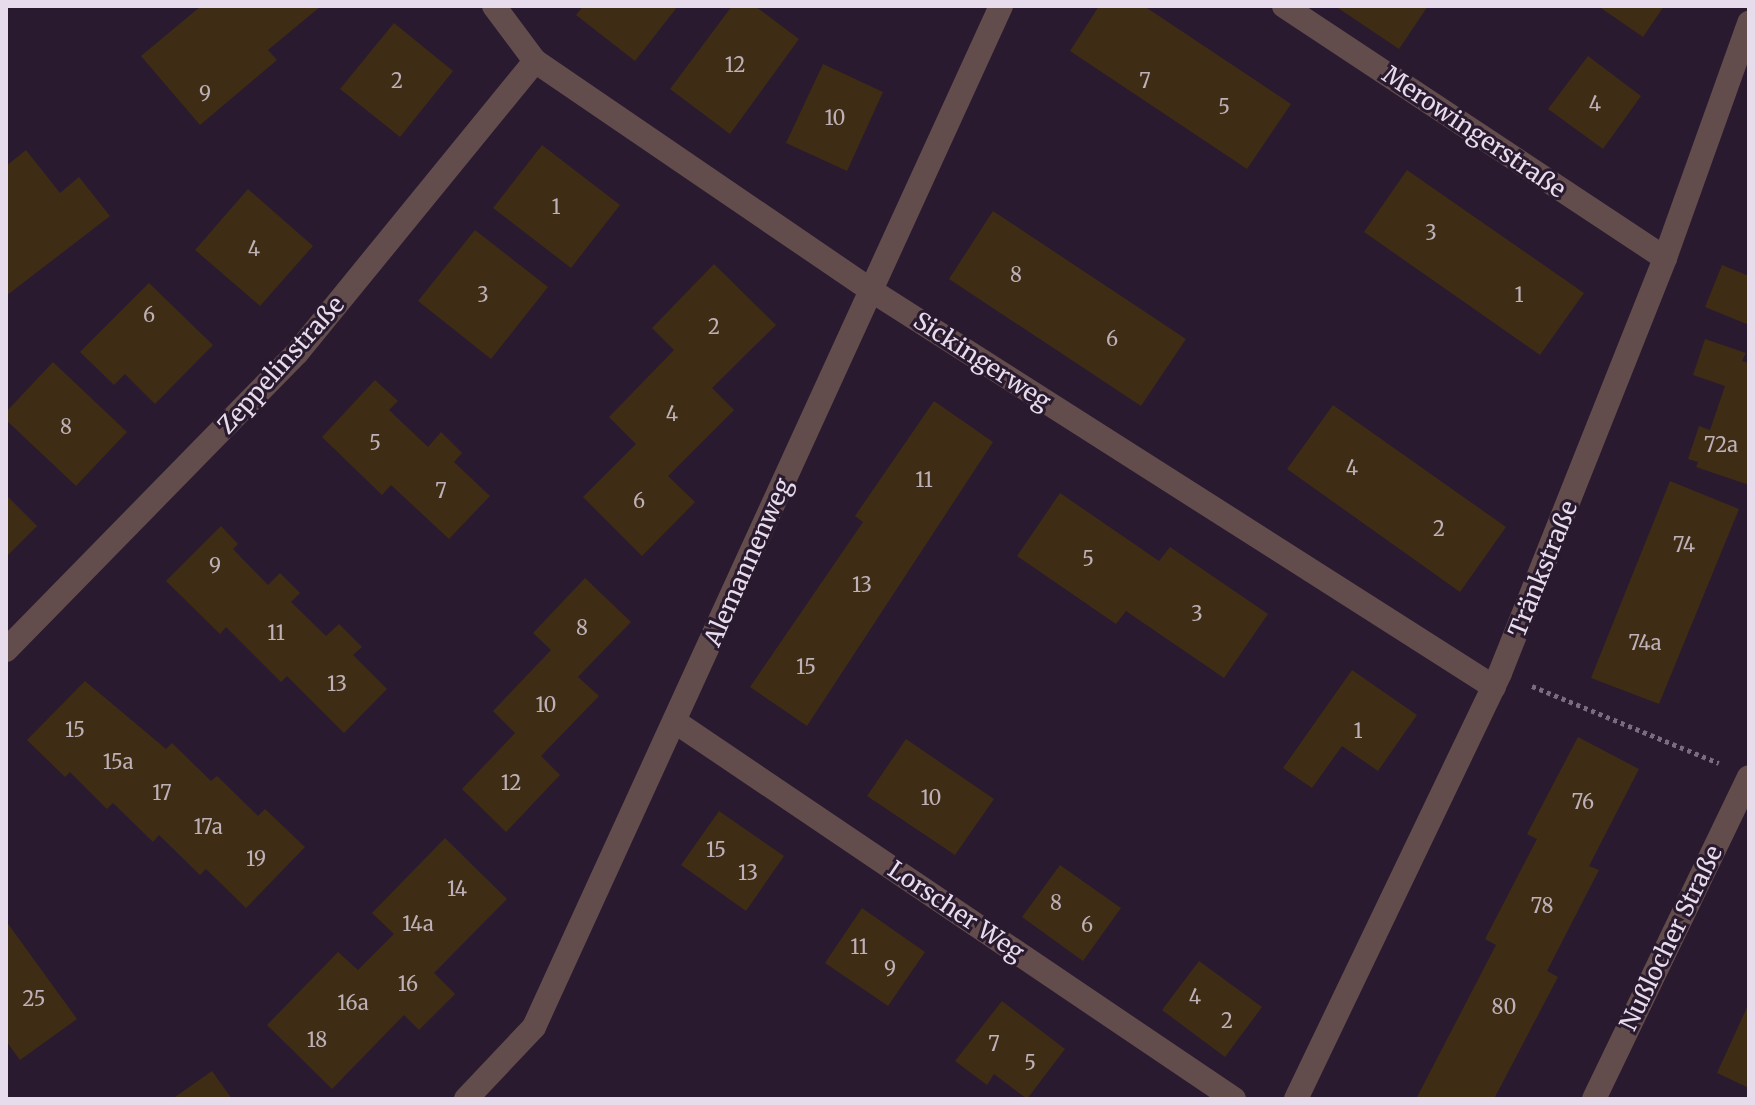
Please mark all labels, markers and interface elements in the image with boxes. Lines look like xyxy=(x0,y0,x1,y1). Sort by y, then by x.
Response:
house number: 12 xyxy=(725,52,745,76)
street label: Merowingerstraße xyxy=(1377,60,1571,204)
house number: 2 xyxy=(391,68,403,92)
house number: 7 xyxy=(1139,68,1151,92)
house number: 9 xyxy=(199,81,211,105)
house number: 4 xyxy=(1589,91,1601,115)
house number: 5 xyxy=(1218,94,1230,118)
house number: 10 xyxy=(824,105,846,129)
house number: 1 xyxy=(551,194,561,218)
house number: 3 xyxy=(1425,220,1437,244)
house number: 4 xyxy=(248,236,260,260)
house number: 8 xyxy=(1010,262,1022,286)
house number: 3 xyxy=(477,282,489,306)
house number: 1 xyxy=(1514,282,1524,306)
street label: Zeppelinstraße xyxy=(212,290,350,440)
house number: 6 xyxy=(143,302,155,326)
street label: Sickingerweg xyxy=(908,306,1056,416)
house number: 2 xyxy=(708,314,720,338)
house number: 6 xyxy=(1106,326,1118,350)
house number: 4 xyxy=(666,401,678,425)
house number: 8 xyxy=(60,414,72,438)
house number: 5 xyxy=(369,430,381,454)
house number: 72a xyxy=(1704,432,1738,456)
house number: 4 xyxy=(1346,455,1358,479)
house number: 11 xyxy=(915,467,933,491)
street label: Alemannenweg xyxy=(698,473,798,651)
house number: 7 xyxy=(435,478,447,502)
house number: 6 xyxy=(633,488,645,512)
street label: Tränkstraße xyxy=(1503,497,1583,641)
house number: 2 xyxy=(1433,516,1445,540)
house number: 74 xyxy=(1673,532,1695,556)
house number: 5 xyxy=(1082,546,1094,570)
house number: 9 xyxy=(209,553,221,577)
house number: 13 xyxy=(852,572,872,596)
house number: 3 xyxy=(1191,601,1203,625)
house number: 8 xyxy=(576,615,588,639)
house number: 11 xyxy=(267,620,285,644)
house number: 74a xyxy=(1628,630,1662,654)
house number: 15 xyxy=(796,654,816,678)
house number: 13 xyxy=(327,671,347,695)
house number: 10 xyxy=(535,692,557,716)
house number: 15 xyxy=(65,717,85,741)
house number: 1 xyxy=(1353,718,1363,742)
house number: 15a xyxy=(103,749,133,773)
house number: 12 xyxy=(501,770,521,794)
house number: 17 xyxy=(152,780,172,804)
house number: 10 xyxy=(920,785,942,809)
house number: 76 xyxy=(1572,789,1594,813)
house number: 17a xyxy=(193,814,223,838)
house number: 15 xyxy=(706,837,726,861)
street label: Nußlocher Straße xyxy=(1614,841,1728,1035)
house number: 19 xyxy=(246,846,266,870)
street label: Lorscher Weg xyxy=(882,855,1030,967)
house number: 13 xyxy=(738,860,758,884)
house number: 14 xyxy=(447,876,467,900)
house number: 8 xyxy=(1050,890,1062,914)
house number: 78 xyxy=(1531,893,1553,917)
house number: 14a xyxy=(402,911,434,935)
house number: 6 xyxy=(1081,912,1093,936)
house number: 11 xyxy=(850,934,868,958)
house number: 9 xyxy=(884,956,896,980)
house number: 16 xyxy=(398,971,418,995)
house number: 4 xyxy=(1189,984,1201,1008)
house number: 25 xyxy=(23,986,45,1010)
house number: 16a xyxy=(337,990,369,1014)
house number: 80 xyxy=(1492,994,1516,1018)
house number: 2 xyxy=(1221,1008,1233,1032)
house number: 18 xyxy=(307,1027,327,1051)
house number: 7 xyxy=(988,1031,1000,1055)
house number: 5 xyxy=(1024,1050,1036,1074)

